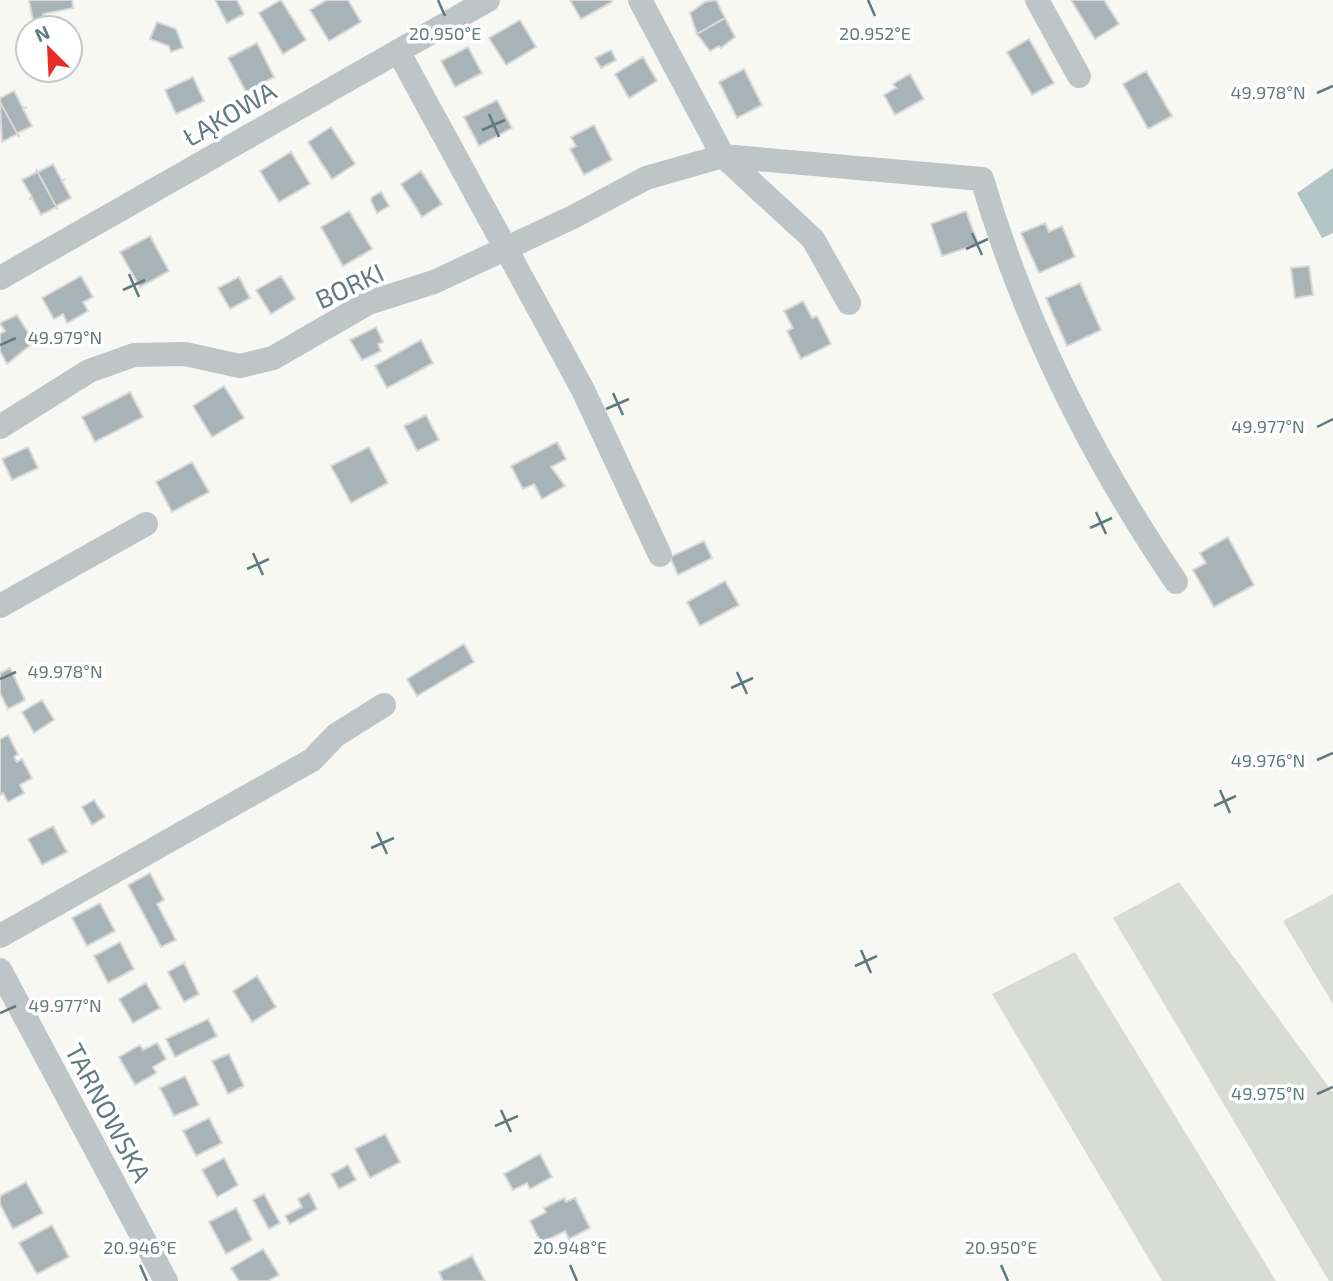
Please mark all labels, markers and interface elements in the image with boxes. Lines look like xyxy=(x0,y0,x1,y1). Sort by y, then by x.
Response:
north arrow xyxy=(14,14,84,84)
text: N xyxy=(31,20,53,46)
text: 20.950°E xyxy=(409,22,481,44)
text: 20.952°E xyxy=(839,22,911,44)
street label: ŁĄKOWA xyxy=(177,74,281,152)
text: 49.978°N xyxy=(1230,81,1306,103)
street label: BORKI xyxy=(310,256,388,314)
text: 49.979°N xyxy=(28,326,102,348)
text: 49.977°N xyxy=(1231,415,1305,437)
text: 49.978°N xyxy=(27,660,103,682)
text: 49.976°N xyxy=(1231,749,1305,771)
text: 49.977°N xyxy=(28,994,102,1016)
street label: TARNOWSKA xyxy=(60,1037,158,1187)
text: 49.975°N xyxy=(1231,1082,1305,1104)
text: 20.946°E xyxy=(103,1236,177,1258)
text: 20.948°E xyxy=(533,1236,607,1258)
text: 20.950°E xyxy=(965,1236,1037,1258)

